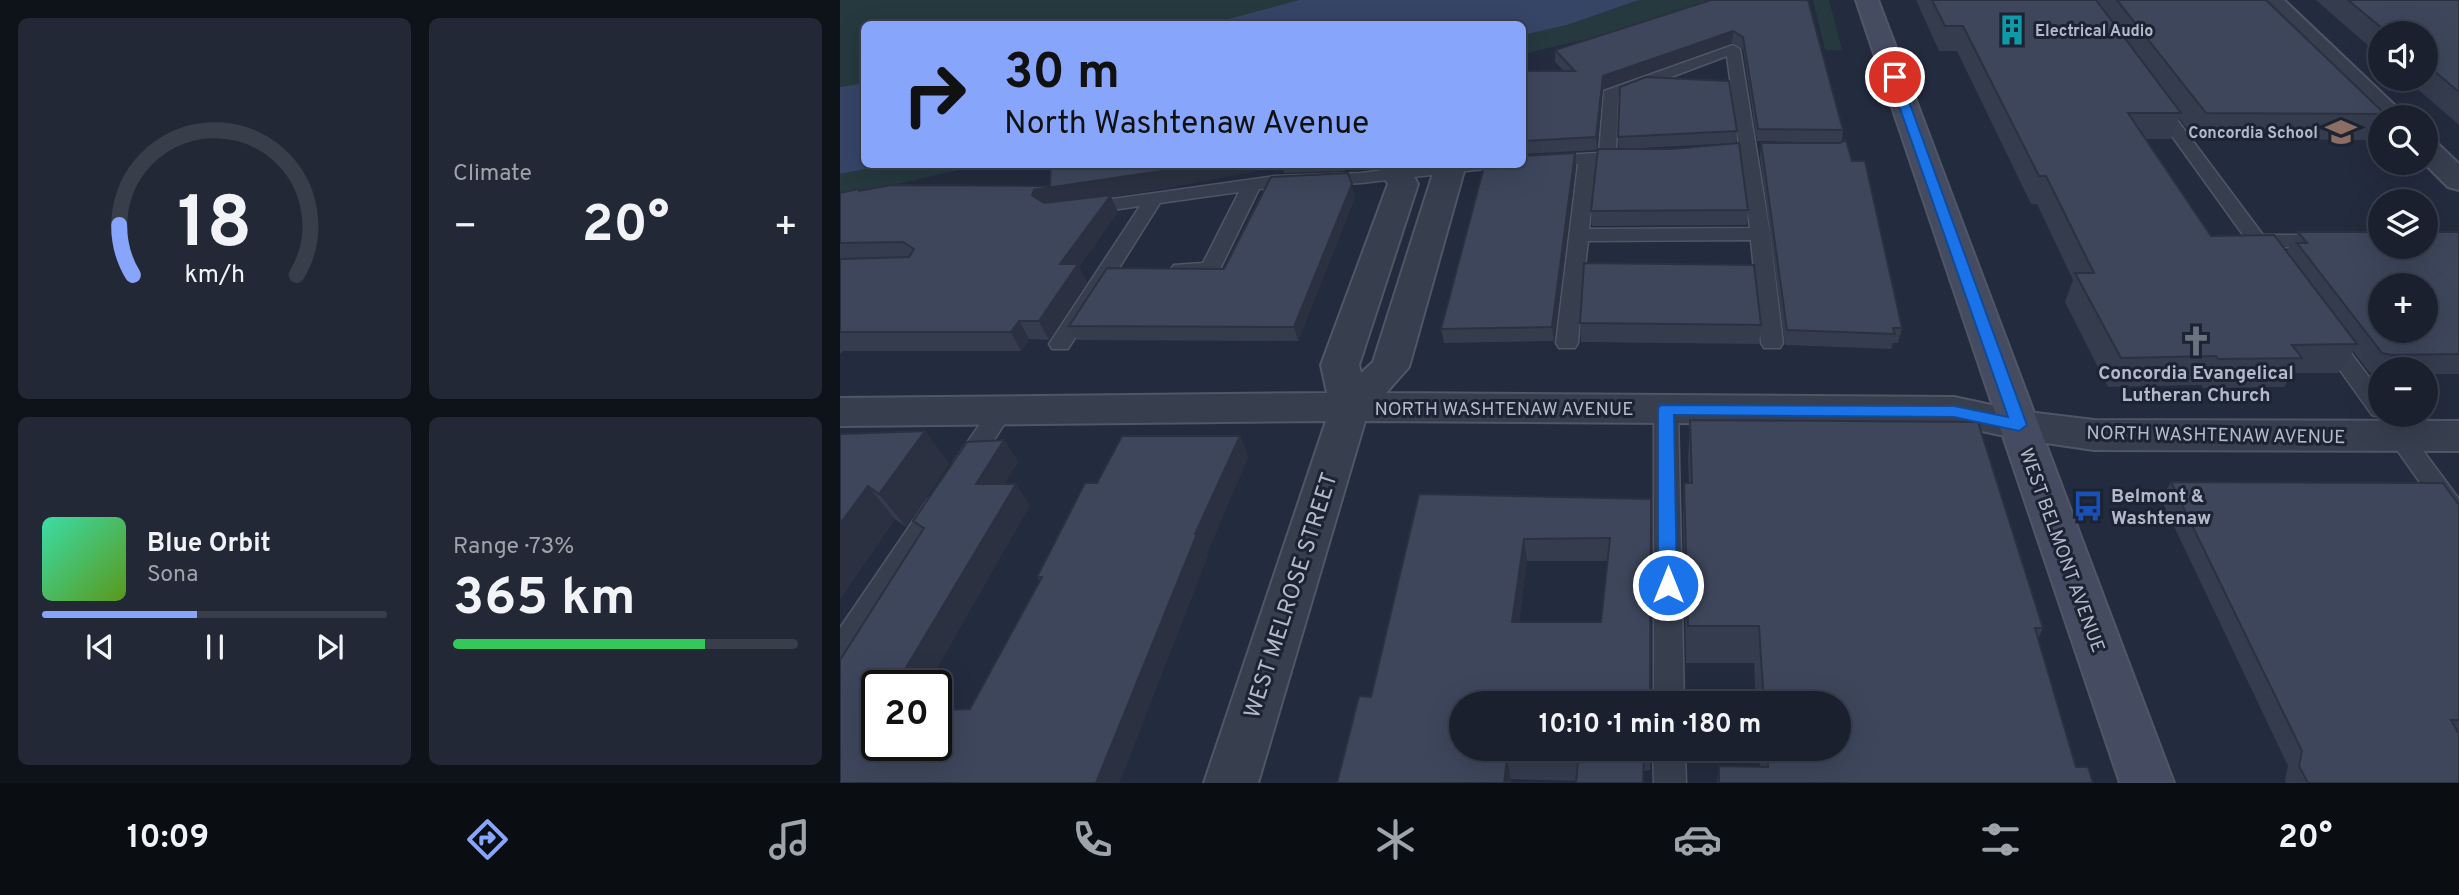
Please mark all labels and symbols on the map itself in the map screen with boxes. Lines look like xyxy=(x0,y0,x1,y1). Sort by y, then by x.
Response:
building icon: Electrical Audio xyxy=(1995,13,2029,47)
place label: Electrical Audio xyxy=(2035,22,2153,42)
pin xyxy=(1865,47,1925,107)
school or university icon: Concordia School xyxy=(2324,115,2358,149)
place label: Concordia School xyxy=(2188,124,2318,144)
church icon: Concordia Evangelical Lutheran Church xyxy=(2179,324,2213,358)
place label: Concordia Evangelical Lutheran Church xyxy=(2098,362,2294,408)
street label: NORTH WASHTENAW AVENUE xyxy=(1374,398,1634,422)
street label: NORTH WASHTENAW AVENUE xyxy=(2086,422,2346,450)
street label: WEST BELMONT AVENUE xyxy=(2013,445,2109,656)
street label: WEST MELROSE STREET xyxy=(1239,469,1346,722)
place label: Belmont & Washtenaw xyxy=(2111,485,2211,531)
bus stop icon: Belmont & Washtenaw xyxy=(2071,489,2105,523)
position arrow xyxy=(1631,548,1705,622)
speed limit sign: 20 xyxy=(861,670,952,761)

